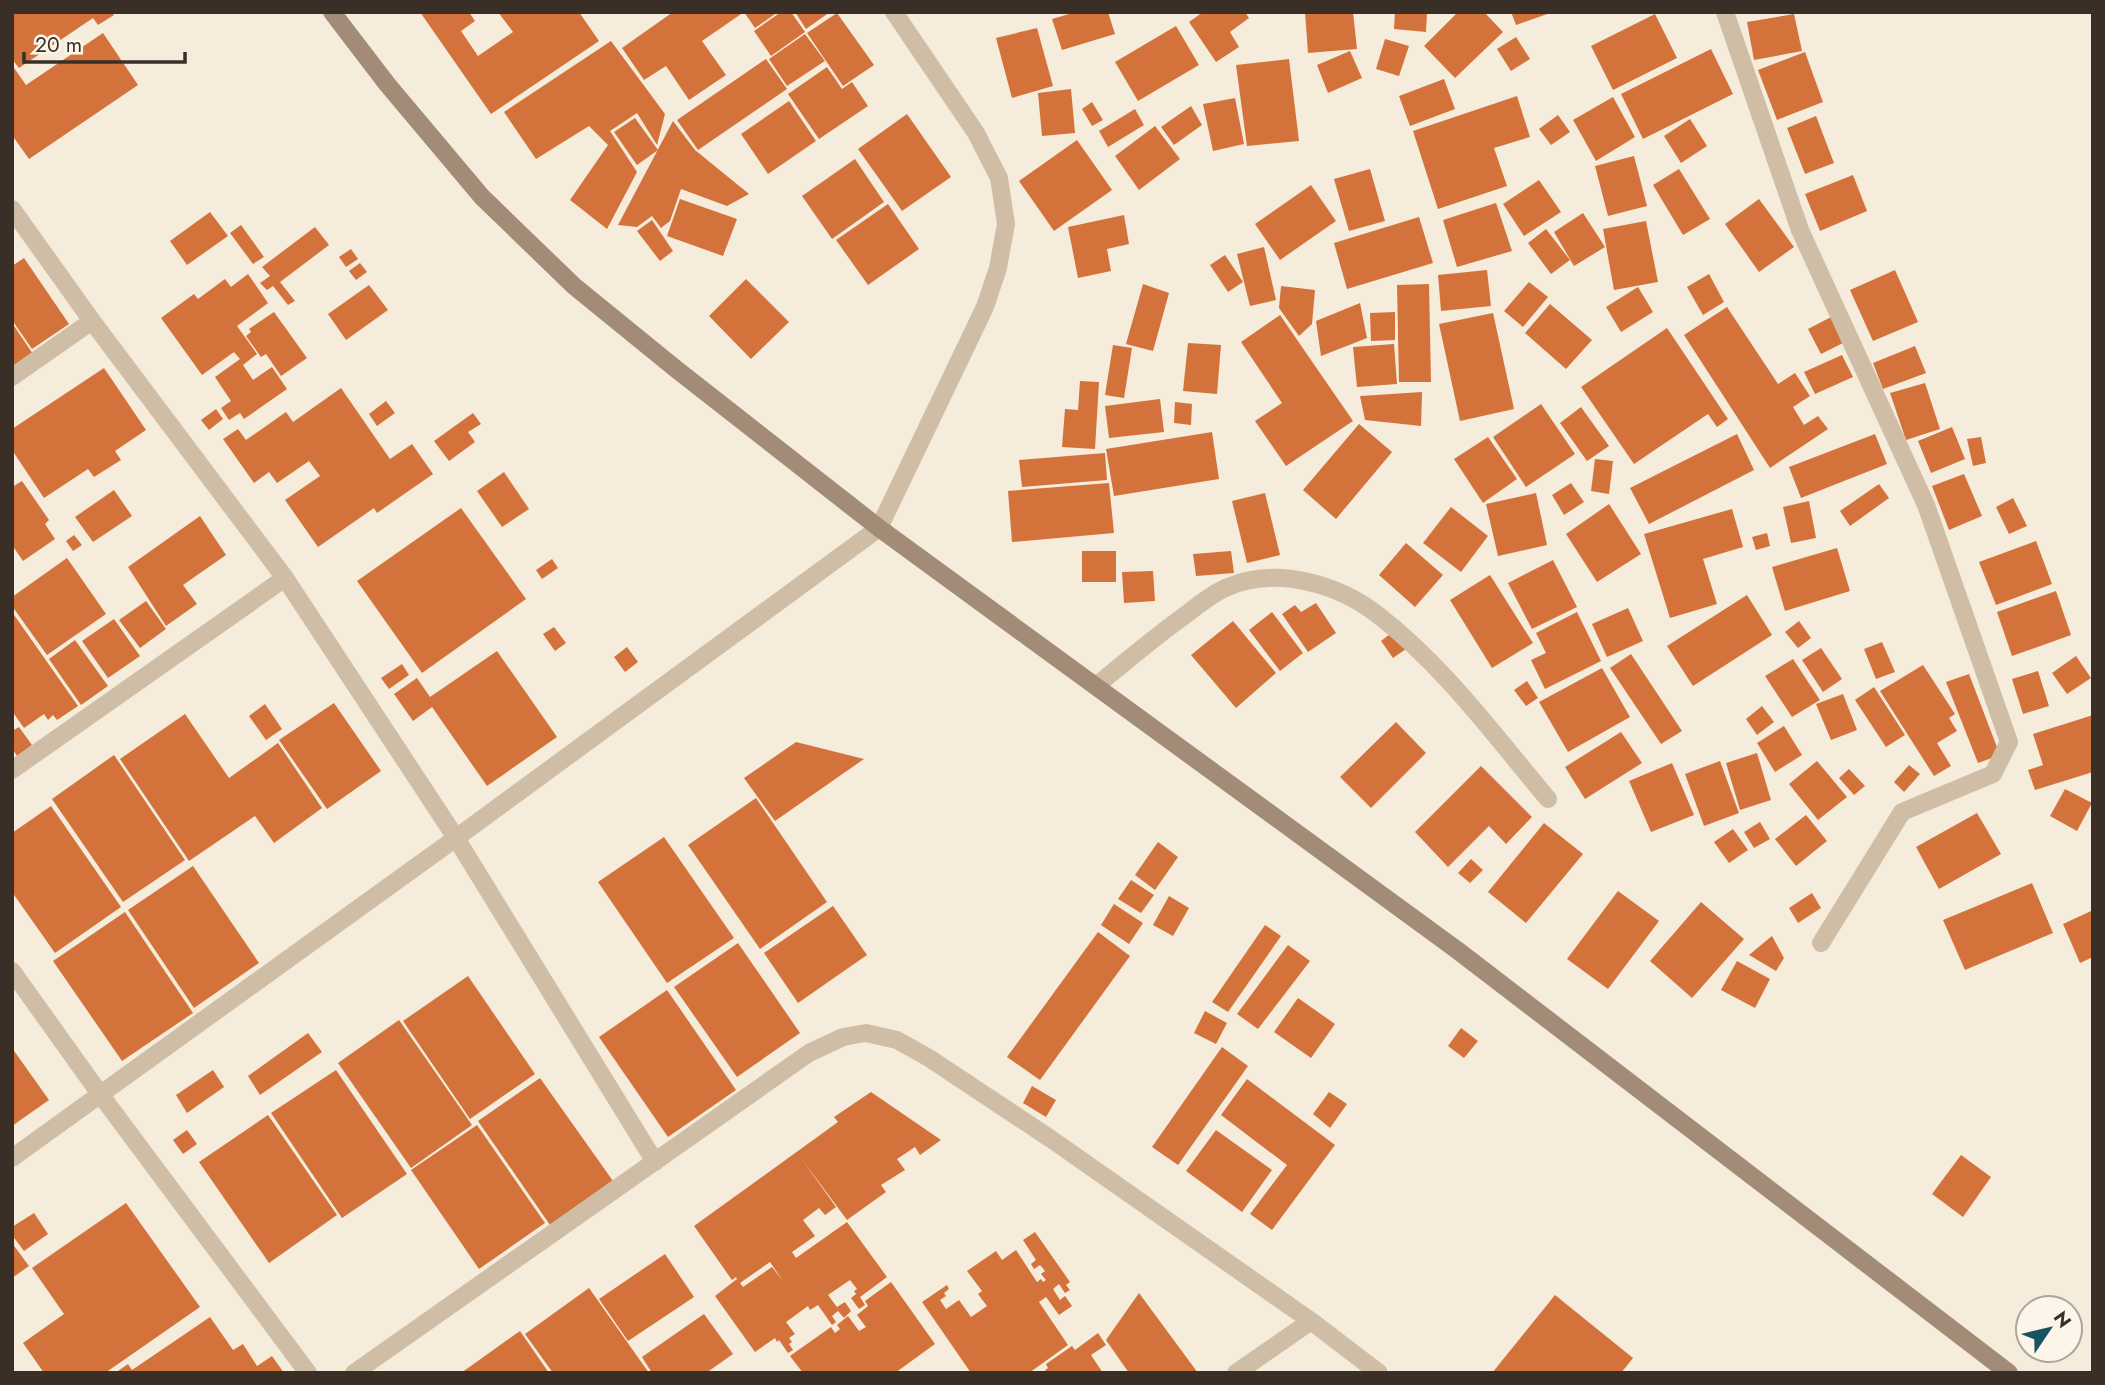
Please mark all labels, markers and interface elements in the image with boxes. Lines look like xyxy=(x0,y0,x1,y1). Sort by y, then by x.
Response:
scale bar xyxy=(24,21,186,65)
text: 20 m xyxy=(35,30,82,60)
north arrow xyxy=(2014,1294,2084,1364)
text: N xyxy=(2047,1306,2078,1333)

